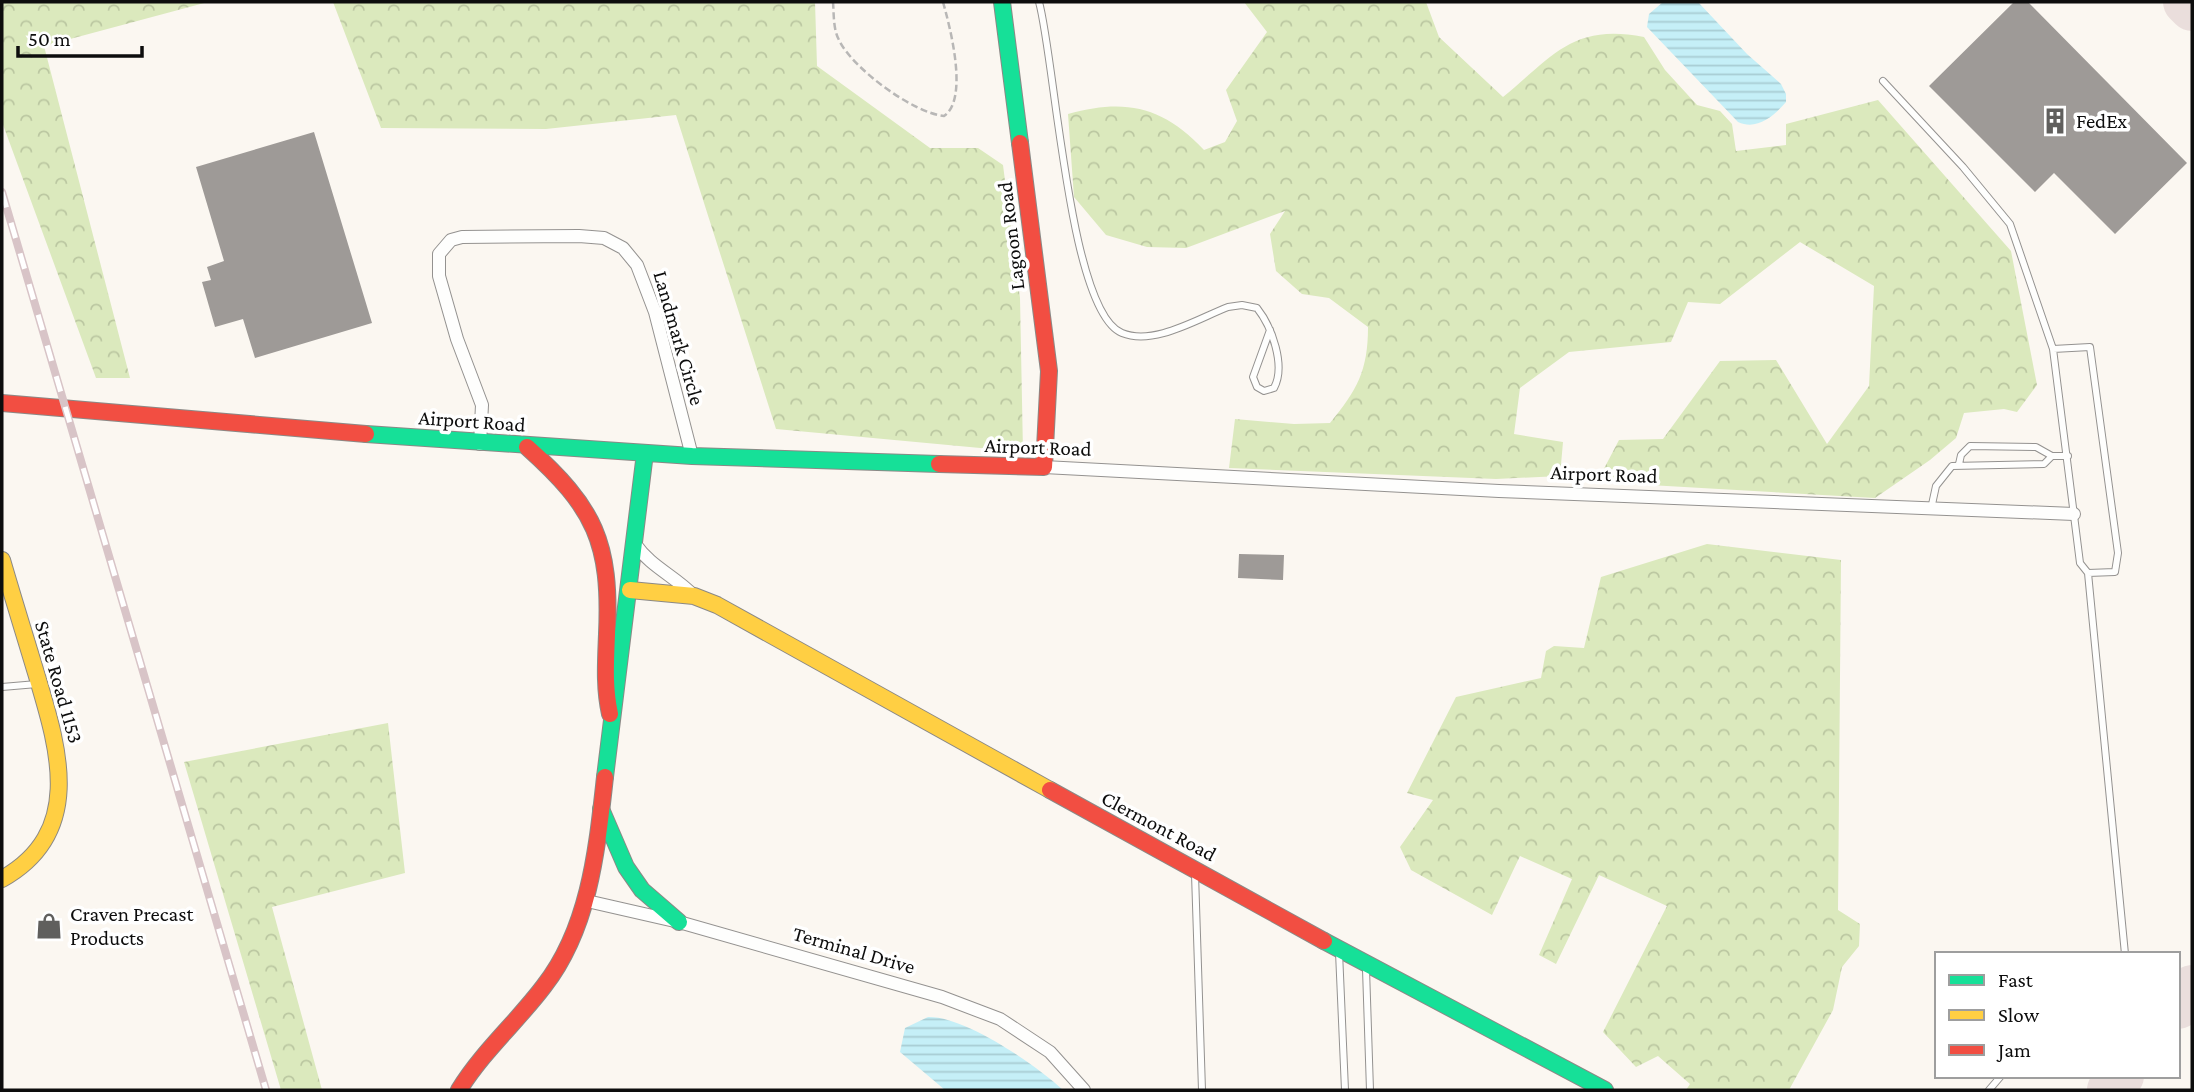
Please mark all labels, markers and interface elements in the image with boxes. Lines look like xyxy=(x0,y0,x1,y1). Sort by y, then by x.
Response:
scale bar xyxy=(18,14,142,58)
text: 50 m xyxy=(28,27,71,51)
building icon: FedEx xyxy=(2040,106,2070,136)
place label: FedEx xyxy=(2076,109,2127,133)
street label: Lagoon Road xyxy=(992,180,1030,292)
street label: Landmark Circle xyxy=(648,268,710,408)
street label: Airport Road xyxy=(418,405,526,437)
street label: Airport Road xyxy=(984,433,1092,461)
street label: Airport Road xyxy=(1550,460,1658,488)
street label: State Road 1153 xyxy=(30,618,88,746)
street label: Clermont Road xyxy=(1097,786,1221,866)
place label: Craven Precast Products xyxy=(70,902,194,950)
shop icon: Craven Precast Products xyxy=(34,911,64,941)
street label: Terminal Drive xyxy=(790,921,918,979)
legend xyxy=(1935,952,2180,1078)
text: Fast xyxy=(1998,968,2034,992)
text: Slow xyxy=(1998,1003,2040,1027)
text: Jam xyxy=(1996,1038,2031,1062)

